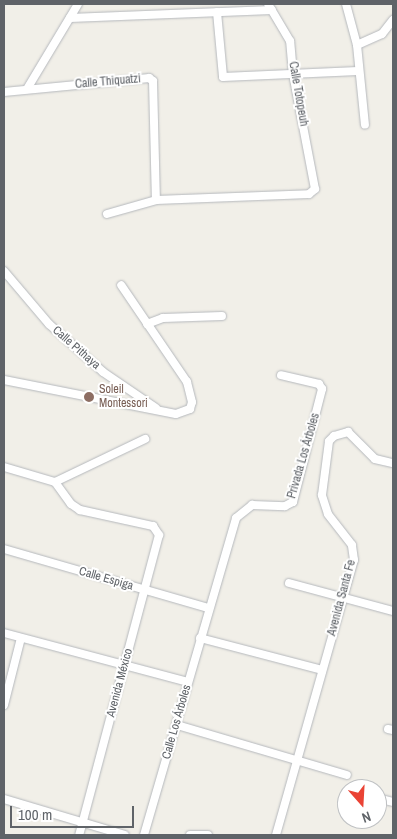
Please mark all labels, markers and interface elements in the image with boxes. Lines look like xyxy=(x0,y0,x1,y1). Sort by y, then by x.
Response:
street label: Calle Totopeuh xyxy=(285,60,311,128)
street label: Calle Thiquatzi xyxy=(74,72,142,92)
street label: Calle Pithaya xyxy=(49,323,103,373)
place label: Soleil Montessori xyxy=(99,383,148,411)
marker: Soleil Montessori xyxy=(83,391,95,403)
street label: Privada Los Árboles xyxy=(285,411,323,501)
street label: Avenida Santa Fe xyxy=(325,558,359,638)
street label: Calle Espiga xyxy=(77,564,135,594)
street label: Avenida México xyxy=(104,647,136,719)
street label: Calle Los Árboles xyxy=(159,683,195,761)
north arrow xyxy=(337,779,387,829)
scale bar xyxy=(12,796,136,828)
text: 100 m xyxy=(18,804,52,825)
text: N xyxy=(360,807,373,827)

